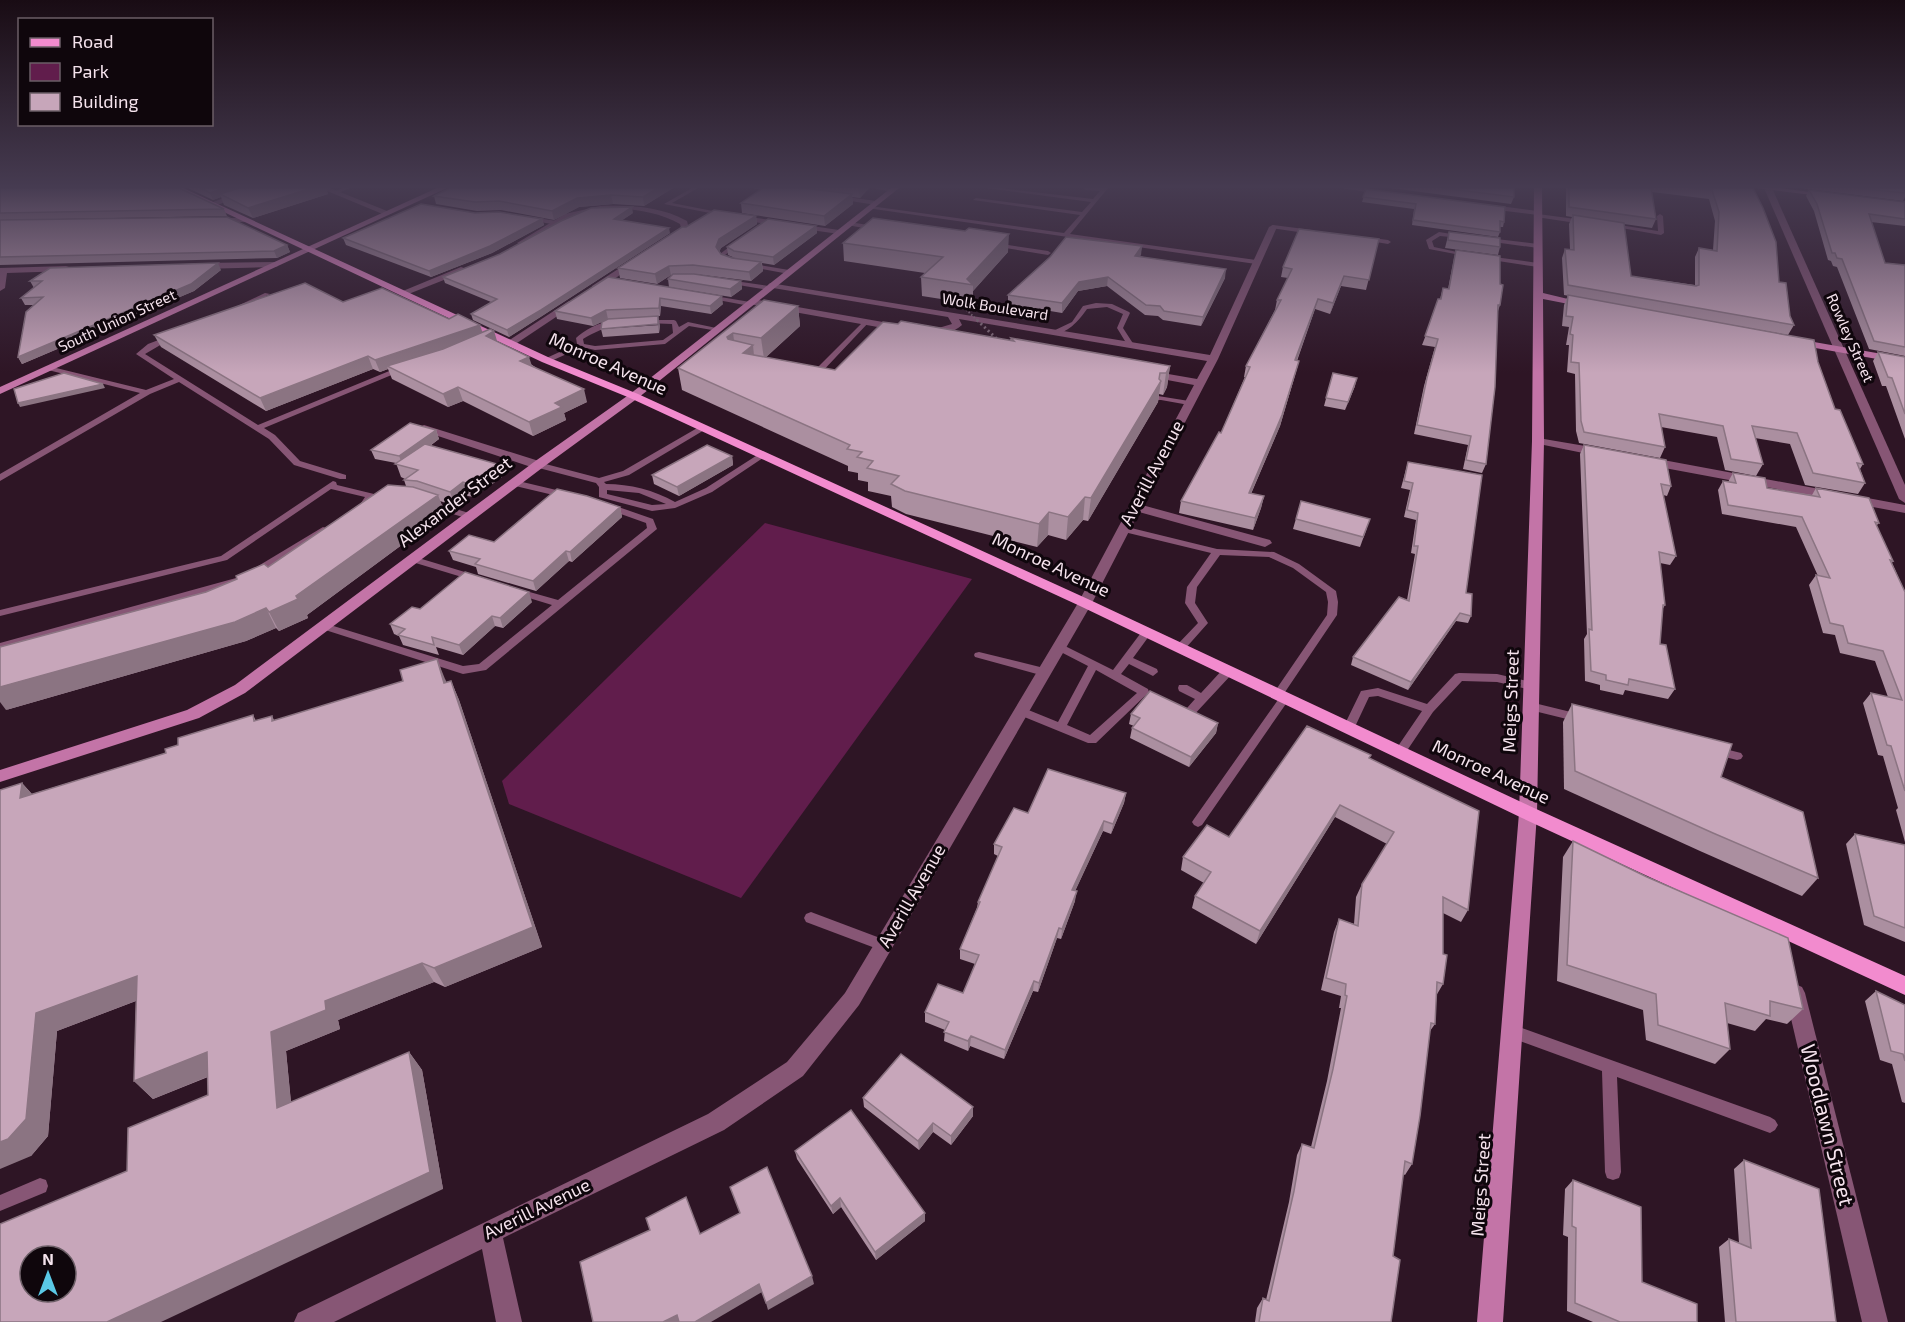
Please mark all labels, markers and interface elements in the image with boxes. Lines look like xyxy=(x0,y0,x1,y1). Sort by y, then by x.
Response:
legend xyxy=(18,18,213,126)
text: Road xyxy=(72,30,113,52)
text: Park xyxy=(72,60,109,82)
text: Building xyxy=(72,90,139,112)
street label: South Union Street xyxy=(55,285,179,355)
street label: Wolk Boulevard xyxy=(941,289,1049,323)
street label: Rowley Street xyxy=(1823,290,1879,385)
street label: Monroe Avenue xyxy=(546,327,671,399)
street label: Averill Avenue xyxy=(1114,416,1188,529)
street label: Alexander Street xyxy=(393,451,516,551)
street label: Monroe Avenue xyxy=(989,527,1114,601)
street label: Meigs Street xyxy=(1497,649,1523,753)
street label: Monroe Avenue xyxy=(1429,734,1554,808)
street label: Averill Avenue xyxy=(873,840,950,951)
street label: Woodlawn Street xyxy=(1796,1041,1861,1208)
street label: Meigs Street xyxy=(1465,1133,1495,1237)
street label: Averill Avenue xyxy=(480,1173,593,1243)
north arrow xyxy=(18,1244,78,1304)
text: N xyxy=(42,1249,54,1268)

